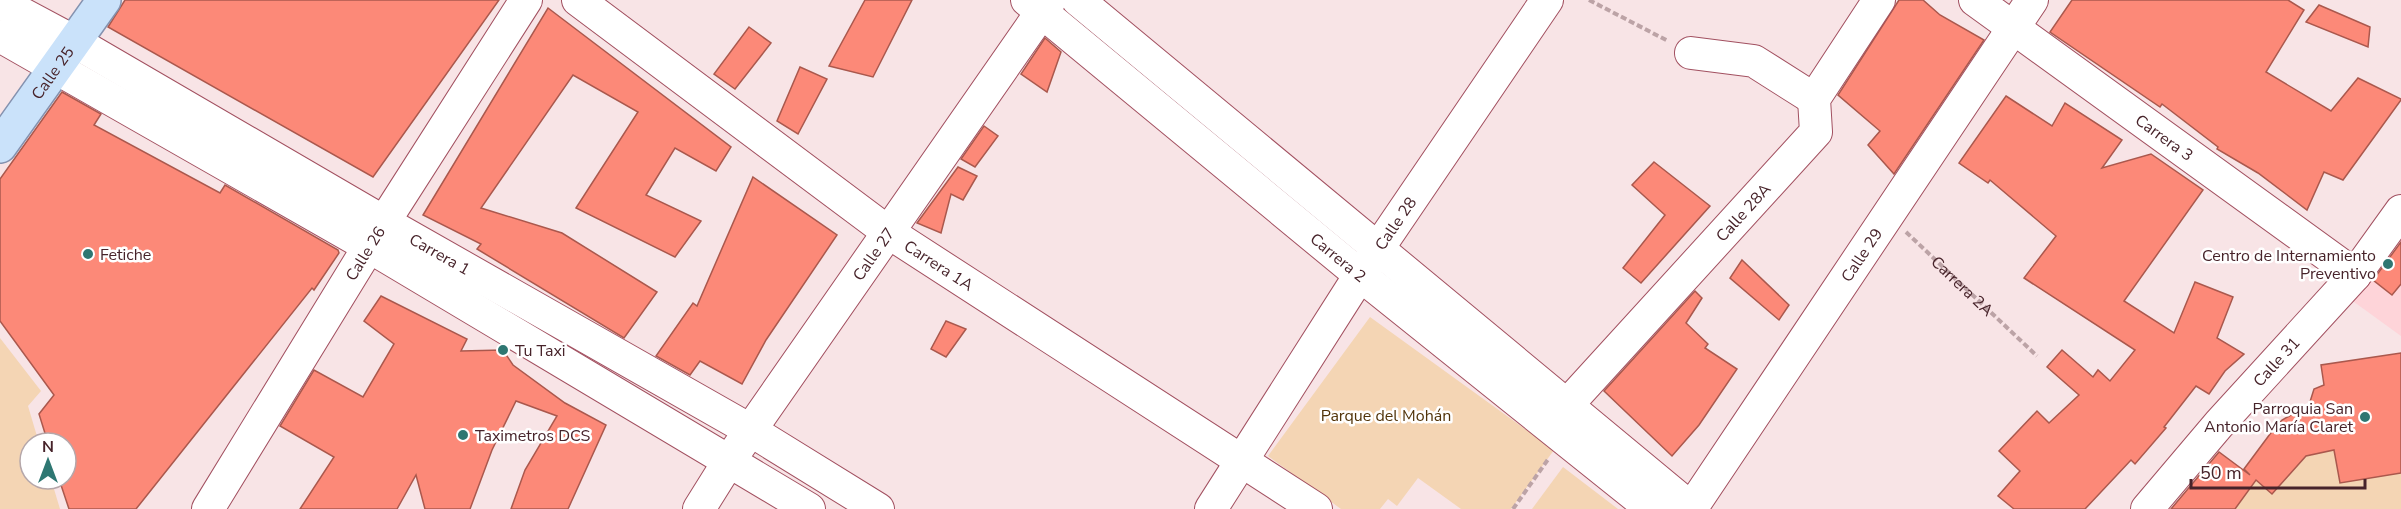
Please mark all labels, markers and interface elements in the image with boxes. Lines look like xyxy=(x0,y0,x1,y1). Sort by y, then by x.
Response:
street label: Calle 25 xyxy=(27,42,79,104)
street label: Carrera 3 xyxy=(2130,110,2197,166)
street label: Calle 28A xyxy=(1711,179,1776,247)
street label: Calle 28 xyxy=(1370,193,1422,255)
street label: Calle 26 xyxy=(341,222,391,285)
street label: Calle 27 xyxy=(848,223,900,285)
street label: Calle 29 xyxy=(1836,224,1888,286)
street label: Carrera 2 xyxy=(1305,228,1371,288)
street label: Carrera 1 xyxy=(405,229,474,281)
street label: Carrera 1A xyxy=(900,235,978,297)
place label: Fetiche xyxy=(100,244,151,266)
place label: Centro de Internamiento Preventivo xyxy=(2202,245,2376,285)
marker: Fetiche xyxy=(81,247,95,261)
street label: Carrera 2A xyxy=(1926,251,1998,322)
marker: Centro de Internamiento Preventivo xyxy=(2381,257,2395,271)
street label: Calle 31 xyxy=(2248,333,2305,392)
place label: Tu Taxi xyxy=(515,340,566,362)
marker: Tu Taxi xyxy=(496,343,510,357)
place label: Parroquia San Antonio María Claret xyxy=(2204,398,2353,438)
park label: Parque del Mohán xyxy=(1321,405,1451,427)
marker: Parroquia San Antonio María Claret xyxy=(2358,410,2372,424)
place label: Taximetros DCS xyxy=(475,425,591,447)
marker: Taximetros DCS xyxy=(456,428,470,442)
north arrow xyxy=(18,431,78,491)
text: N xyxy=(42,436,54,458)
scale bar xyxy=(2191,452,2365,490)
text: 50 m xyxy=(2200,461,2242,485)

